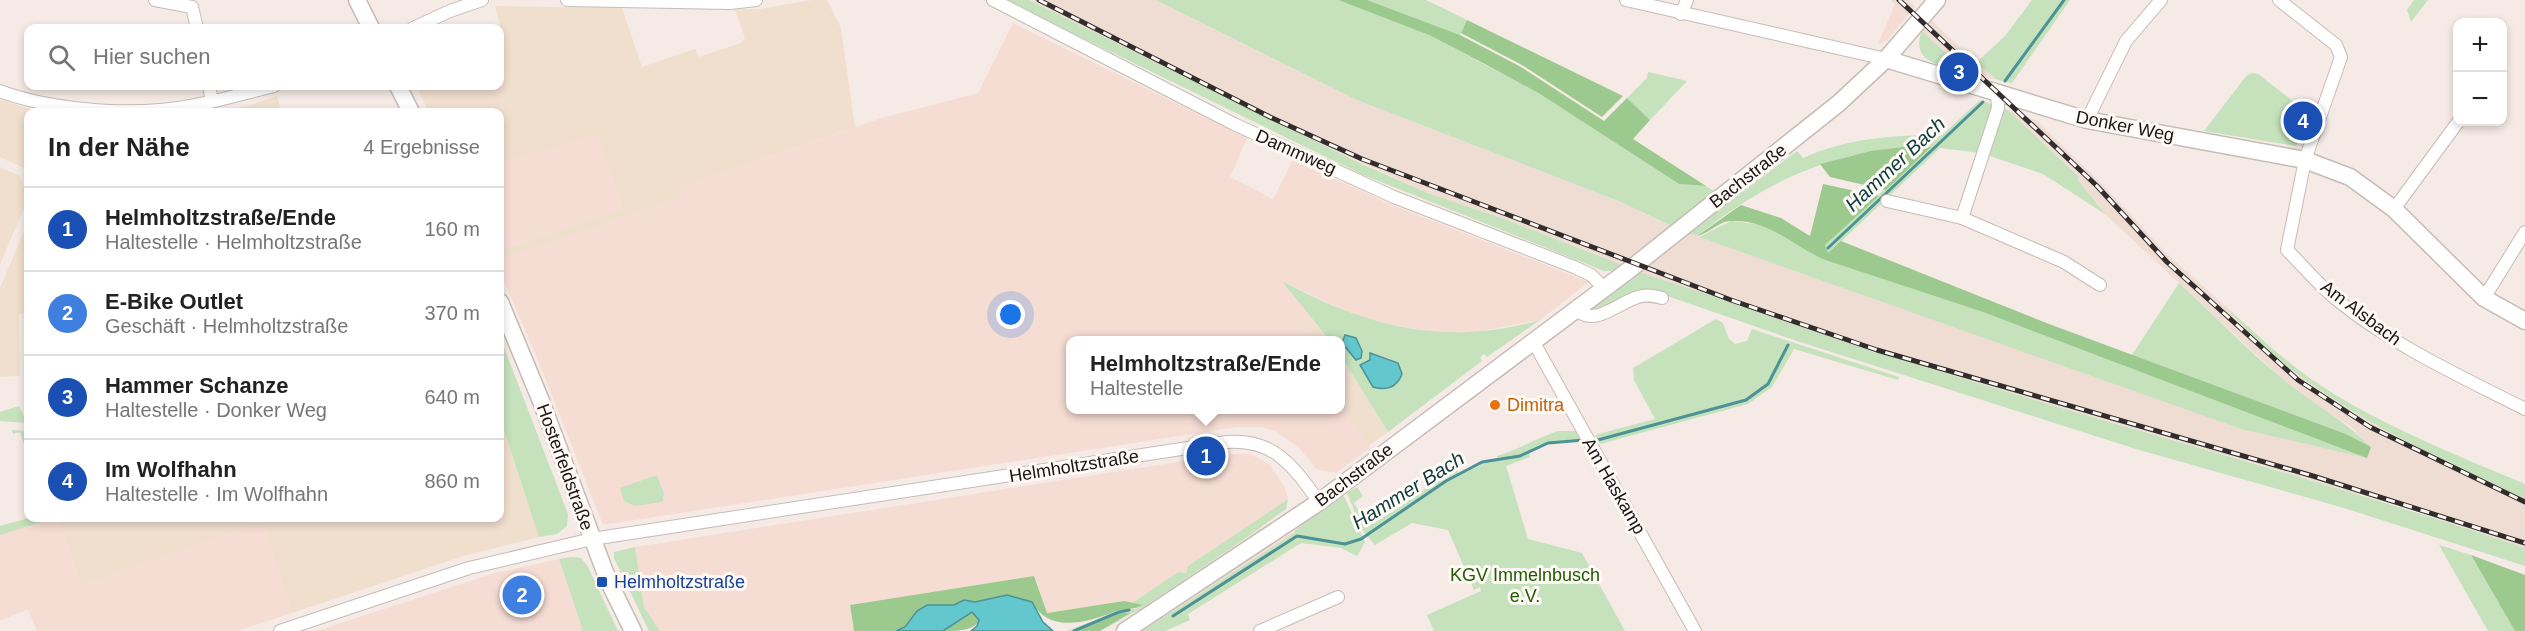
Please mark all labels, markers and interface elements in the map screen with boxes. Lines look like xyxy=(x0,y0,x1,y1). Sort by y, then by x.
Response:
map controls xyxy=(2453,18,2507,126)
button: + xyxy=(2453,18,2507,72)
search box xyxy=(24,24,504,90)
icon: search xyxy=(45,41,78,74)
text: Hier suchen xyxy=(93,44,210,69)
pin: 3 xyxy=(1940,50,1978,94)
button: − xyxy=(2453,72,2507,126)
pin: 4 xyxy=(2284,98,2322,144)
street label: Donker Weg xyxy=(2074,107,2176,145)
water label: Hammer Bach xyxy=(1841,112,1949,216)
street label: Dammweg xyxy=(1253,125,1339,179)
text: In der Nähe xyxy=(48,132,190,162)
text: 4 Ergebnisse xyxy=(363,136,480,158)
street label: Bachstraße xyxy=(1706,140,1790,212)
text: Helmholtzstraße/Ende xyxy=(105,205,336,230)
text: 1 xyxy=(62,218,73,240)
text: 160 m xyxy=(424,218,480,240)
text: Haltestelle · Helmholtzstraße xyxy=(105,231,362,253)
street label: Am Alsbach xyxy=(2317,276,2405,350)
text: E-Bike Outlet xyxy=(105,289,243,314)
your location xyxy=(996,300,1025,329)
text: 2 xyxy=(62,302,73,324)
text: 370 m xyxy=(424,302,480,324)
text: Geschäft · Helmholtzstraße xyxy=(105,315,348,337)
popup xyxy=(1066,336,1345,414)
text: Helmholtzstraße/Ende xyxy=(1090,351,1321,376)
text: Hammer Schanze xyxy=(105,373,288,398)
text: Haltestelle xyxy=(1090,377,1183,399)
text: 3 xyxy=(62,386,73,408)
text: 640 m xyxy=(424,386,480,408)
place label: Dimitra xyxy=(1507,395,1565,415)
marker: Dimitra xyxy=(1488,398,1502,412)
text: Haltestelle · Donker Weg xyxy=(105,399,327,421)
street label: Hosterfeldstraße xyxy=(533,401,597,533)
pin: 1 xyxy=(1186,434,1226,478)
street label: Am Haskamp xyxy=(1578,434,1650,538)
street label: Bachstraße xyxy=(1311,439,1397,511)
street label: Helmholtzstraße xyxy=(1008,446,1140,486)
water label: Hammer Bach xyxy=(1348,447,1468,533)
text: Im Wolfhahn xyxy=(105,457,237,482)
text: 4 xyxy=(62,470,73,492)
text: 860 m xyxy=(424,470,480,492)
text: Haltestelle · Im Wolfhahn xyxy=(105,483,328,505)
park label: KGV Immelnbusch e.V. xyxy=(1450,565,1600,606)
pin: 2 xyxy=(502,572,542,618)
place label: Helmholtzstraße xyxy=(614,572,745,592)
marker: Helmholtzstraße xyxy=(595,575,609,589)

